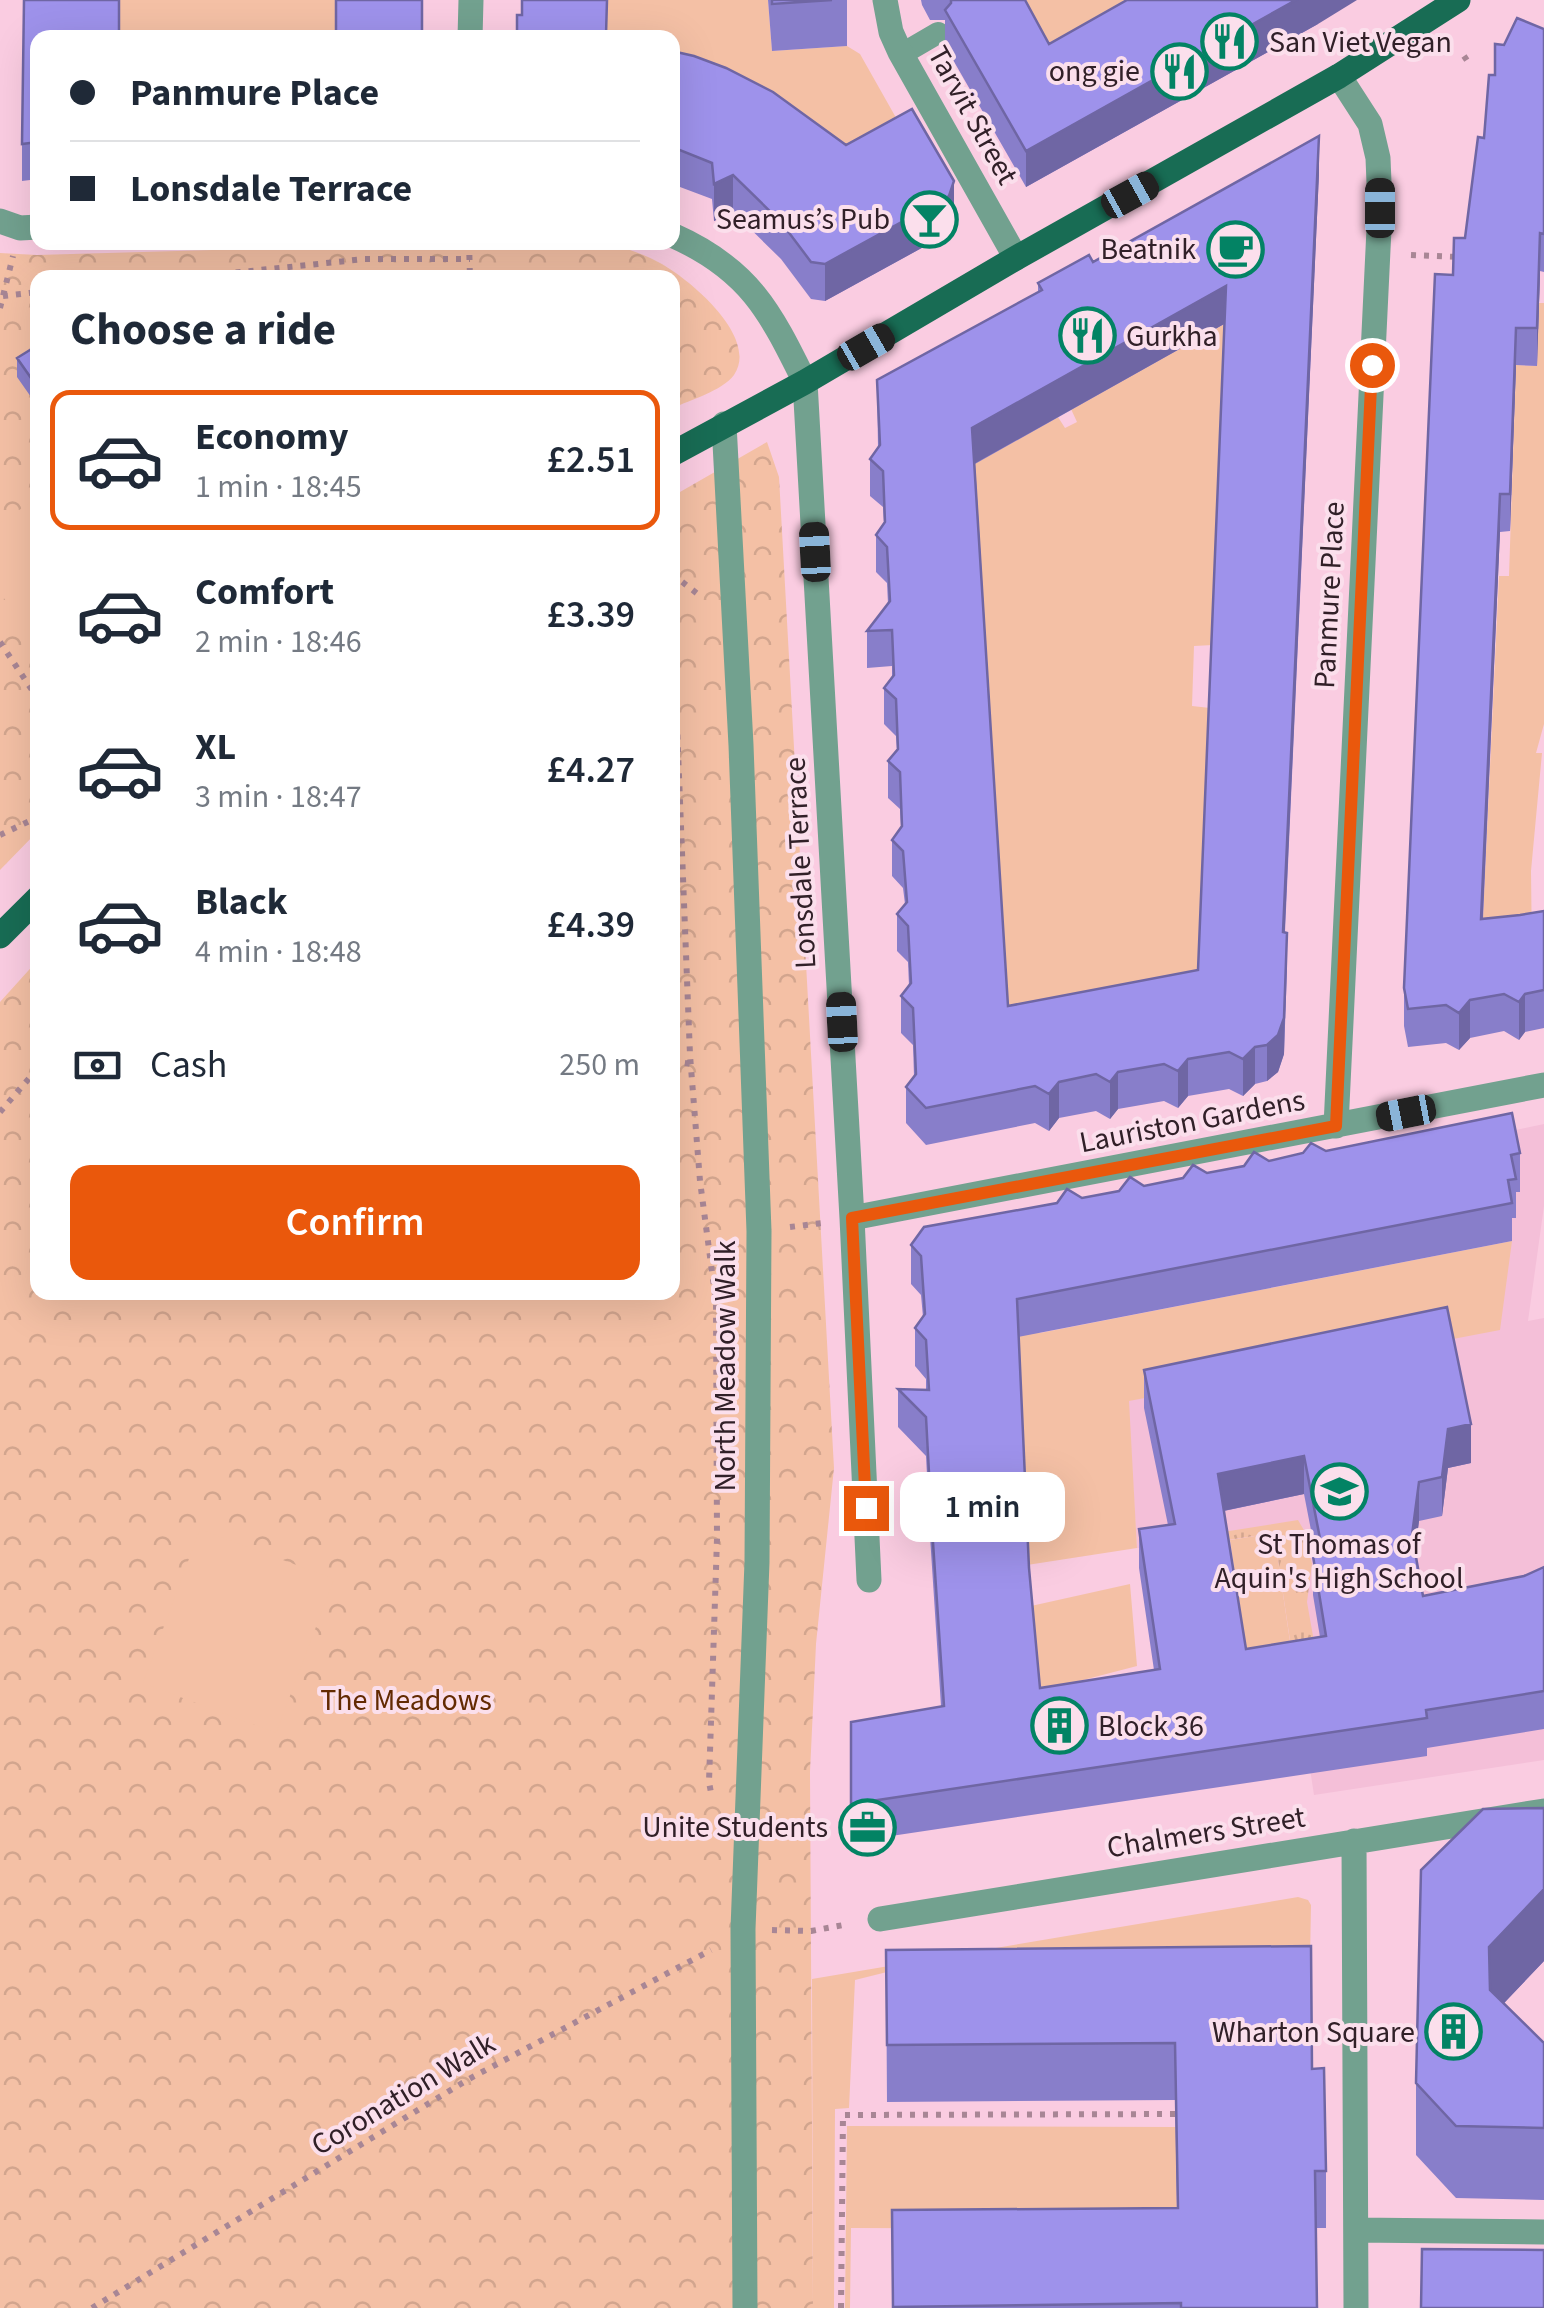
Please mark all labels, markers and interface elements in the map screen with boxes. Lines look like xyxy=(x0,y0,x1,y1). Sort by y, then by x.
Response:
restaurant icon: San Viet Vegan xyxy=(1200,12,1260,72)
place label: San Viet Vegan xyxy=(1269,21,1452,64)
street label: Tarvit Street xyxy=(917,38,1028,193)
restaurant icon: ong gie xyxy=(1149,41,1209,101)
place label: ong gie xyxy=(1049,50,1140,93)
text: Panmure Place xyxy=(130,66,379,120)
text: Lonsdale Terrace xyxy=(130,162,412,216)
car xyxy=(1096,167,1164,223)
car xyxy=(1365,178,1395,238)
bar icon: Seamus’s Pub xyxy=(899,189,959,249)
place label: Seamus’s Pub xyxy=(716,198,890,241)
cafe icon: Beatnik xyxy=(1205,219,1265,279)
place label: Beatnik xyxy=(1100,228,1196,271)
text: Choose a ride xyxy=(70,298,336,362)
restaurant icon: Gurkha xyxy=(1057,306,1117,366)
place label: Gurkha xyxy=(1126,315,1218,358)
car xyxy=(833,319,899,375)
route start xyxy=(1350,343,1395,388)
text: Economy xyxy=(195,410,348,464)
icon: car xyxy=(75,415,165,505)
text: £2.51 xyxy=(547,433,635,487)
text: 1 min · 18:45 xyxy=(195,464,362,510)
street label: Panmure Place xyxy=(1303,500,1356,690)
car xyxy=(798,521,832,583)
text: Comfort xyxy=(195,565,334,619)
icon: car xyxy=(75,570,165,660)
text: £3.39 xyxy=(547,588,635,642)
text: 2 min · 18:46 xyxy=(195,619,362,665)
text: XL xyxy=(195,720,236,774)
icon: car xyxy=(75,725,165,815)
text: £4.27 xyxy=(547,743,635,797)
street label: Lonsdale Terrace xyxy=(773,756,828,970)
text: 3 min · 18:47 xyxy=(195,774,362,820)
text: Black xyxy=(195,875,288,929)
icon: car xyxy=(75,880,165,970)
text: £4.39 xyxy=(547,898,635,952)
text: 4 min · 18:48 xyxy=(195,929,362,975)
car xyxy=(825,991,859,1053)
icon: cash xyxy=(70,1038,125,1093)
text: Cash xyxy=(150,1038,227,1092)
text: 250 m xyxy=(559,1042,640,1088)
street label: Lauriston Gardens xyxy=(1076,1079,1308,1164)
car xyxy=(1374,1093,1438,1133)
button: Confirm xyxy=(70,1165,640,1280)
street label: North Meadow Walk xyxy=(704,1240,747,1492)
school or university icon: St Thomas of Aquin's High School xyxy=(1309,1462,1369,1522)
callout: 1 min xyxy=(901,1473,1066,1543)
text: 1 min xyxy=(944,1484,1021,1530)
route end xyxy=(844,1486,889,1531)
place label: St Thomas of Aquin's High School xyxy=(1214,1523,1464,1600)
park label: The Meadows xyxy=(320,1679,492,1722)
building icon: Block 36 xyxy=(1029,1696,1089,1756)
place label: Block 36 xyxy=(1098,1705,1204,1748)
street label: Chalmers Street xyxy=(1104,1796,1308,1869)
office icon: Unite Students xyxy=(837,1797,897,1857)
place label: Unite Students xyxy=(642,1806,828,1849)
building icon: Wharton Square xyxy=(1424,2002,1484,2062)
place label: Wharton Square xyxy=(1212,2011,1415,2054)
street label: Coronation Walk xyxy=(303,2022,504,2166)

